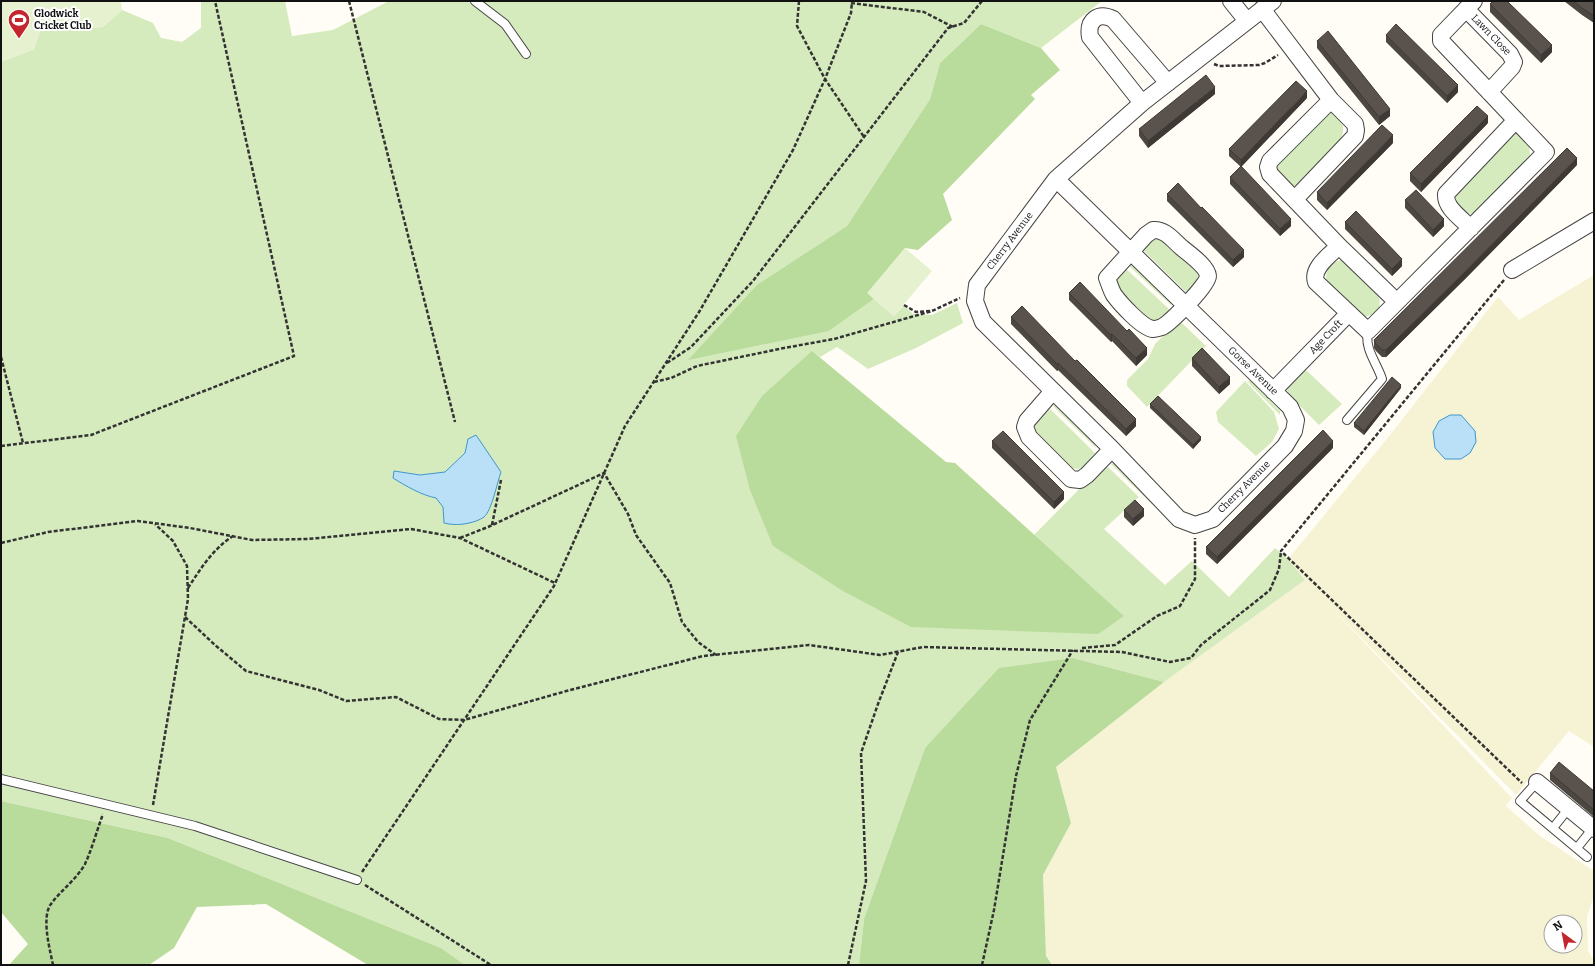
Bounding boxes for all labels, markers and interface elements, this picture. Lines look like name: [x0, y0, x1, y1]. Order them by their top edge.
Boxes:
sports icon: Glodwick Cricket Club: [6, 7, 32, 40]
place label: Glodwick Cricket Club: [34, 8, 91, 32]
street label: Lawn Close: [1469, 12, 1513, 58]
street label: Cherry Avenue: [984, 210, 1036, 272]
street label: Age Croft: [1307, 317, 1346, 357]
street label: Gorse Avenue: [1226, 344, 1280, 398]
street label: Cherry Avenue: [1215, 458, 1273, 516]
north arrow: [1543, 914, 1583, 954]
text: N: [1551, 918, 1565, 934]

